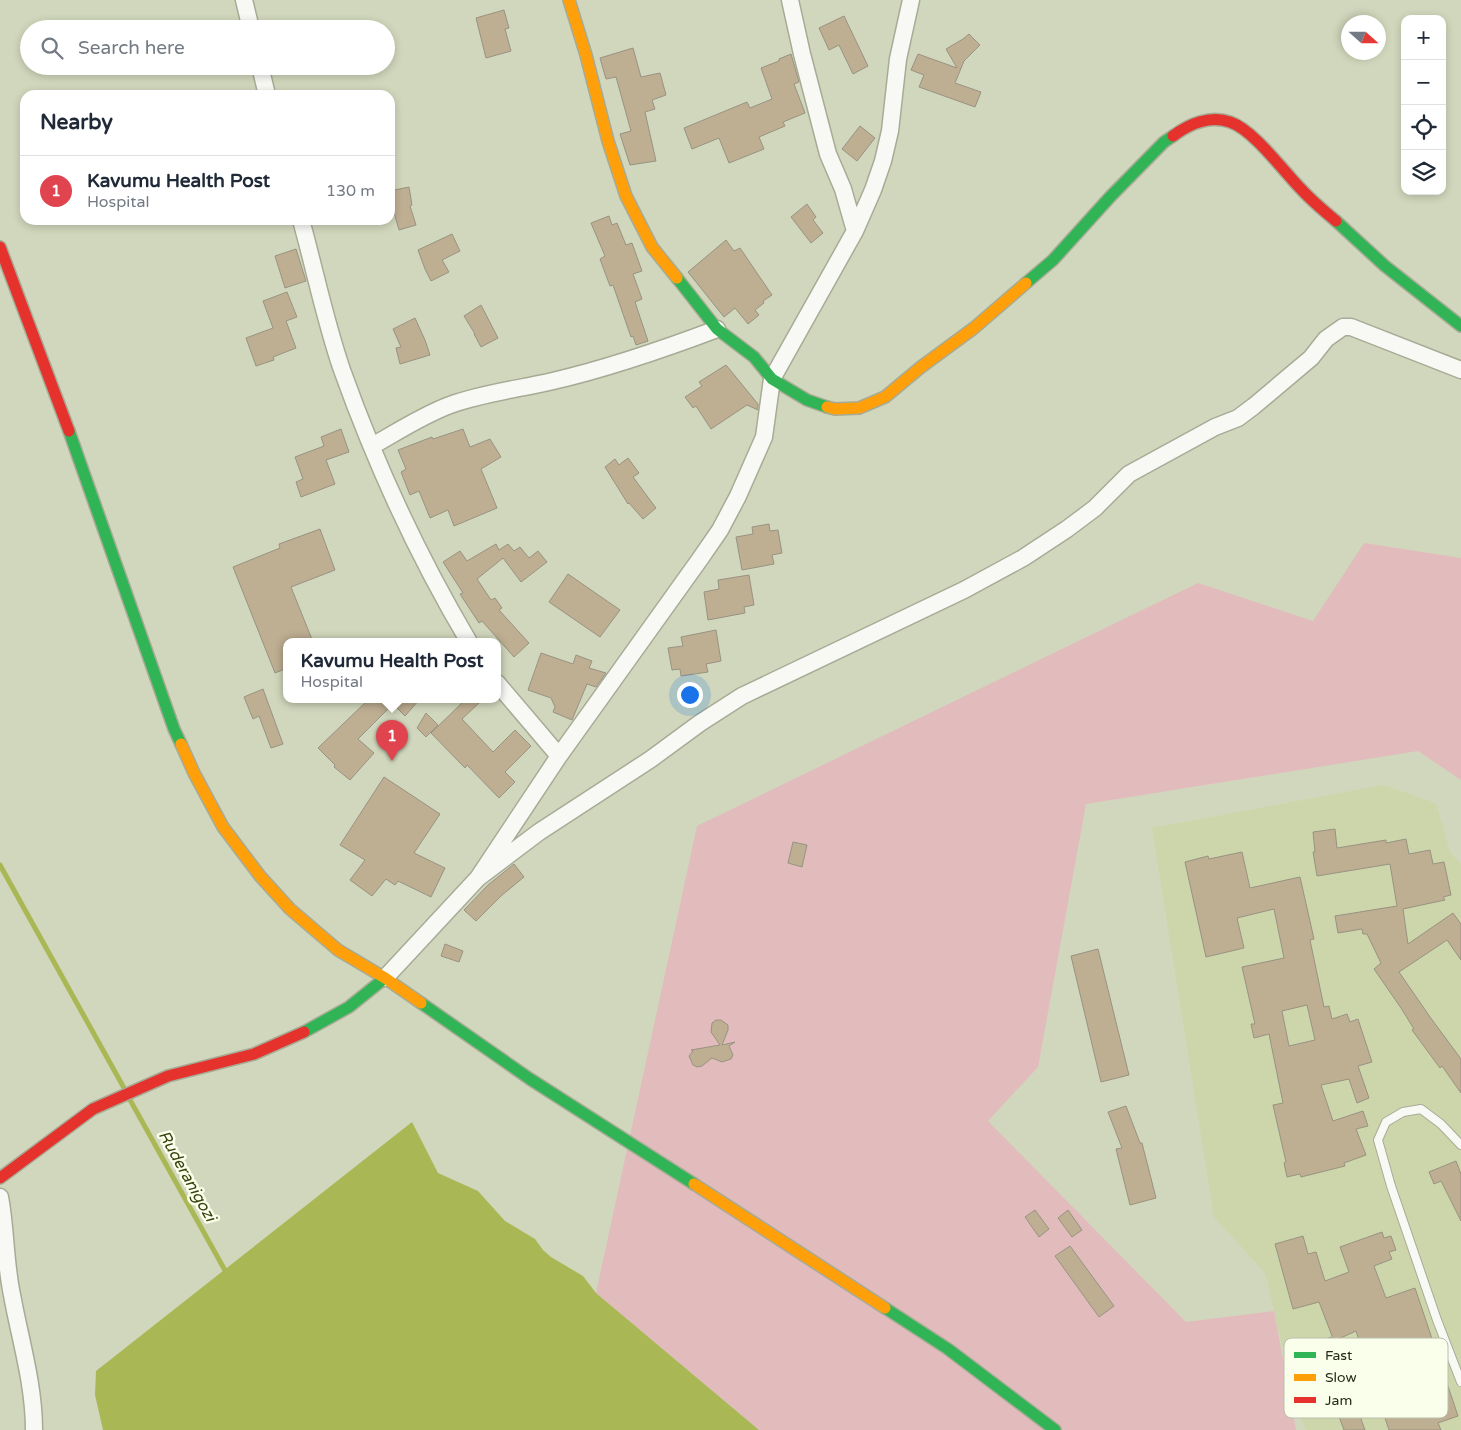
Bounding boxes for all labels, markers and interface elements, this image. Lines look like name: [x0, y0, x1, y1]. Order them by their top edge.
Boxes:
north arrow: [1341, 15, 1386, 60]
map controls: [1401, 15, 1446, 195]
button: +: [1401, 15, 1446, 60]
search box: [20, 20, 395, 75]
icon: search: [38, 34, 66, 62]
text: Search here: [78, 37, 185, 59]
button: −: [1401, 60, 1446, 105]
button: locate: [1401, 105, 1446, 150]
text: Nearby: [40, 110, 113, 135]
button: layers: [1401, 150, 1446, 195]
text: Kavumu Health Post: [87, 170, 270, 192]
text: 1: [51, 181, 61, 201]
text: 130 m: [326, 181, 375, 201]
text: Hospital: [87, 192, 149, 212]
popup: [283, 638, 501, 703]
text: Kavumu Health Post: [300, 650, 484, 672]
text: Hospital: [300, 672, 363, 692]
your location: [677, 682, 703, 708]
pin: 1: [376, 720, 408, 761]
water label: Ruderanigozi: [154, 1127, 221, 1227]
legend: [1284, 1338, 1448, 1418]
text: Fast: [1325, 1347, 1353, 1364]
text: Slow: [1325, 1369, 1357, 1386]
text: Jam: [1325, 1392, 1352, 1409]

